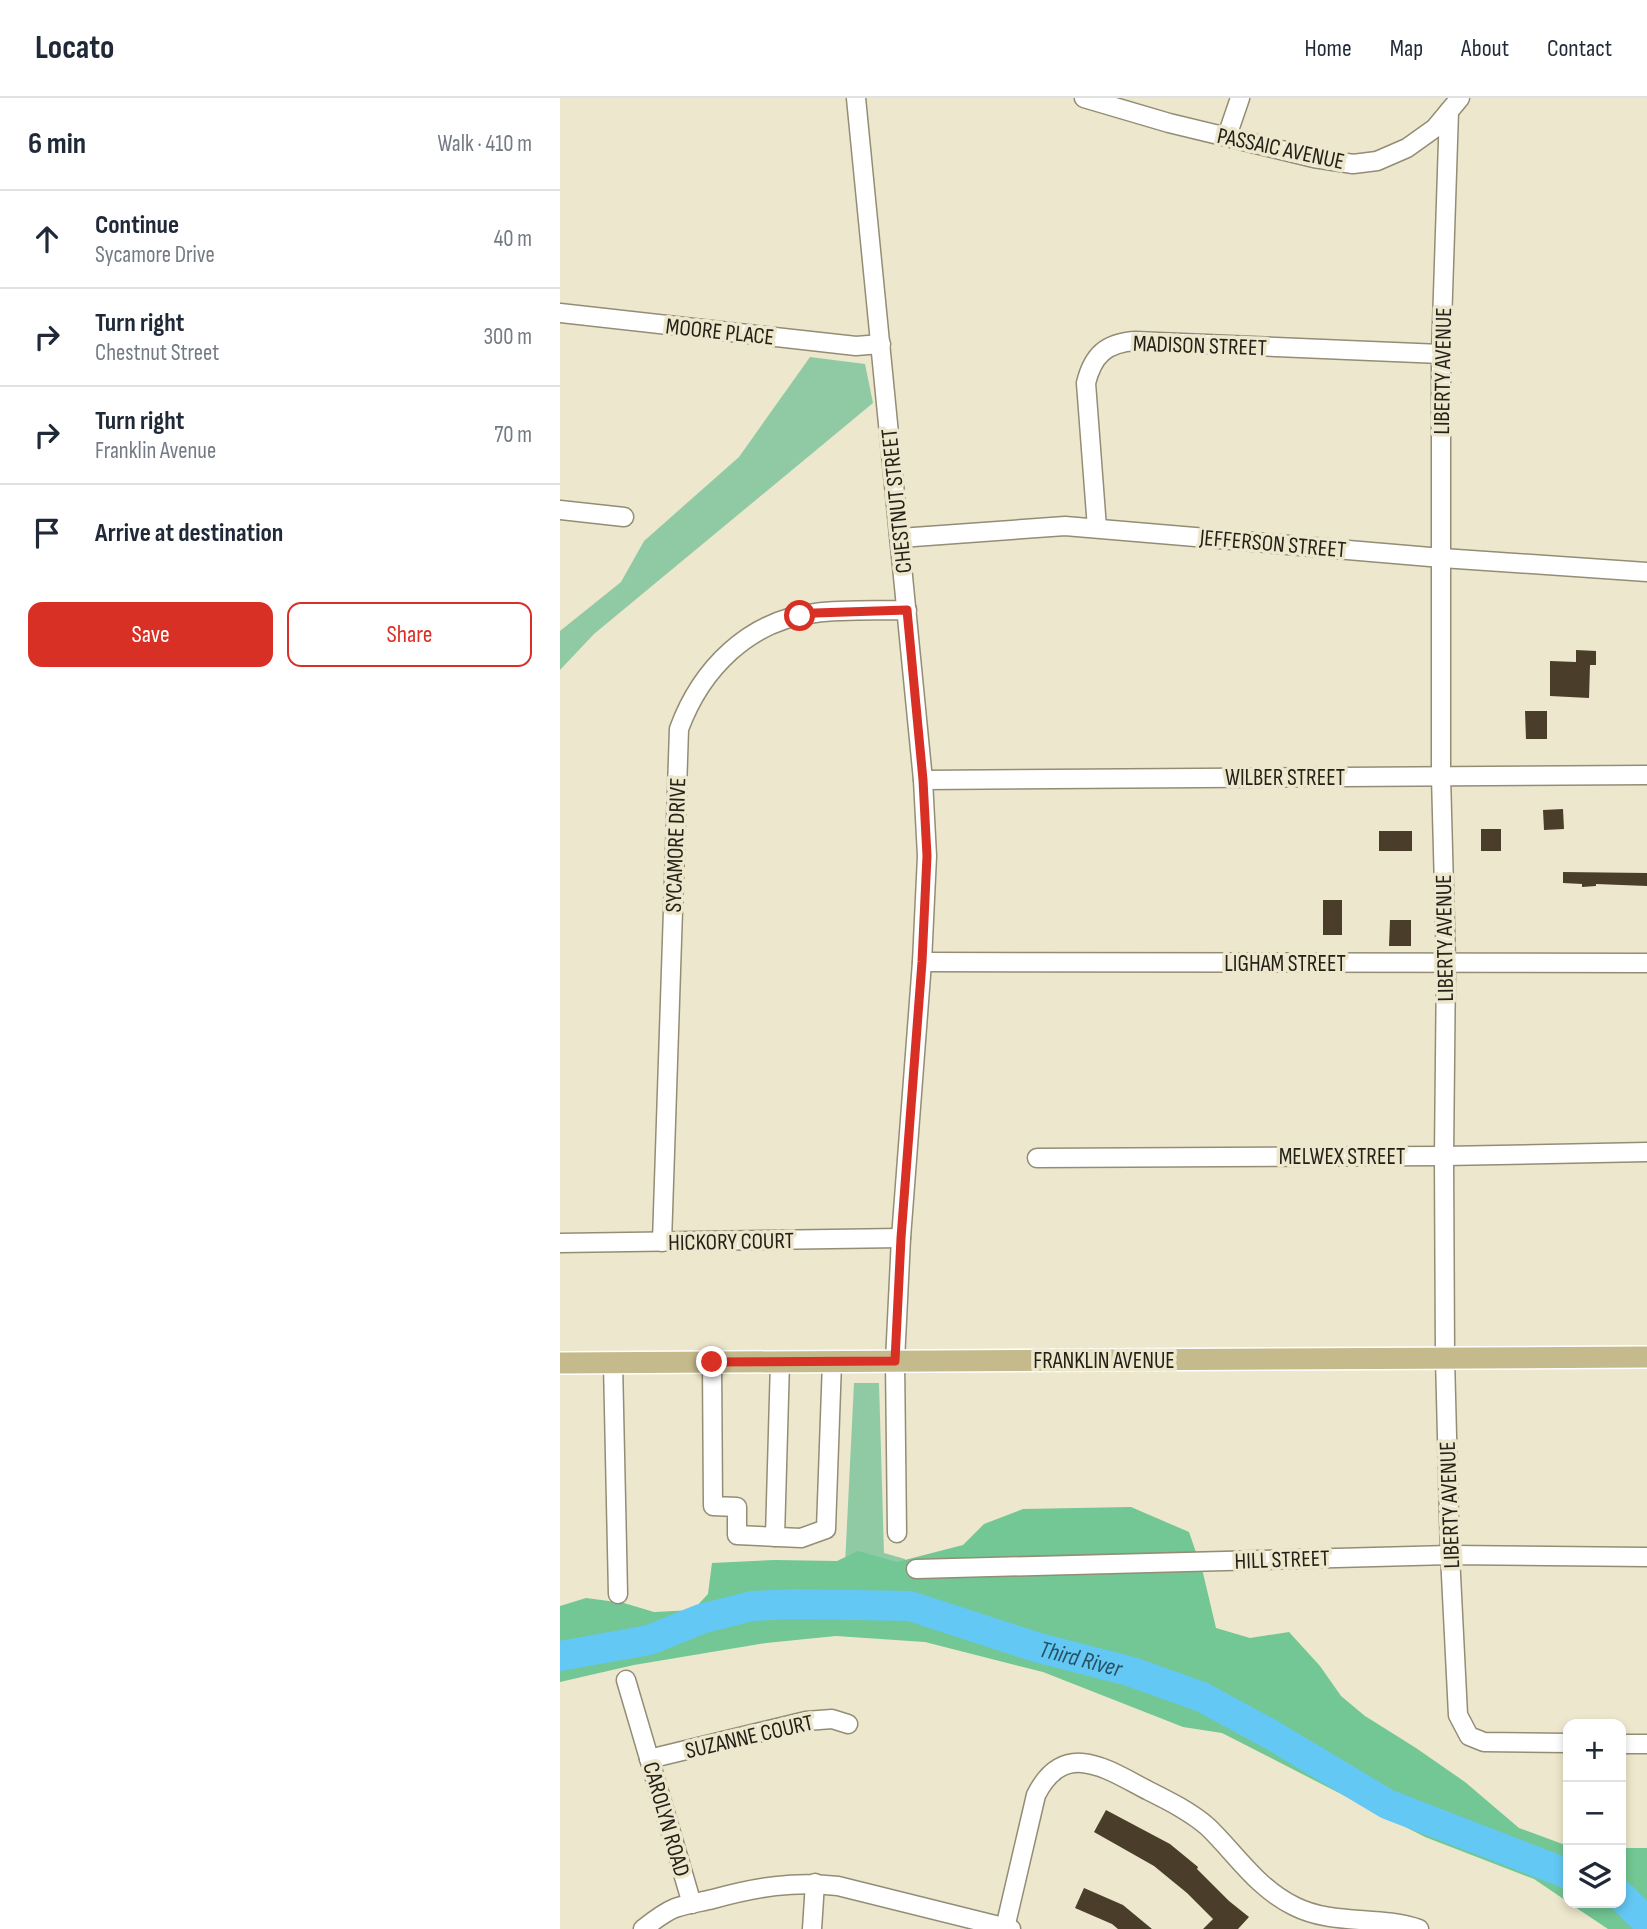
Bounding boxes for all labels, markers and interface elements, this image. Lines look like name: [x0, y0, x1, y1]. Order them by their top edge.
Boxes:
text: Locato: [35, 28, 114, 68]
text: Home: [1304, 34, 1352, 63]
text: Map: [1390, 34, 1423, 63]
text: About: [1461, 34, 1509, 63]
text: Contact: [1547, 34, 1612, 63]
street label: PASSAIC AVENUE: [1215, 122, 1347, 176]
text: 6 min: [28, 126, 86, 162]
text: Walk · 410 m: [437, 130, 532, 158]
text: Continue: [95, 210, 179, 241]
icon: ahead: [28, 220, 66, 258]
text: 40 m: [494, 225, 532, 253]
text: Sycamore Drive: [95, 241, 215, 269]
street label: LIBERTY AVENUE: [1428, 307, 1458, 435]
text: Turn right: [95, 308, 184, 339]
street label: MOORE PLACE: [664, 312, 775, 352]
icon: right: [28, 318, 66, 356]
text: 300 m: [483, 323, 532, 351]
street label: MADISON STREET: [1133, 330, 1267, 362]
text: Chestnut Street: [95, 339, 219, 367]
text: Turn right: [95, 406, 184, 437]
icon: right: [28, 416, 66, 454]
text: 70 m: [494, 421, 532, 449]
street label: CHESTNUT STREET: [875, 427, 919, 575]
text: Franklin Avenue: [95, 437, 216, 465]
icon: arrive: [28, 514, 66, 552]
text: Arrive at destination: [95, 518, 283, 549]
street label: JEFFERSON STREET: [1198, 524, 1347, 564]
route start: [784, 600, 815, 631]
button: Save: [28, 602, 273, 667]
button: Share: [287, 602, 532, 667]
street label: WILBER STREET: [1225, 764, 1345, 792]
street label: SYCAMORE DRIVE: [660, 777, 692, 913]
street label: LIBERTY AVENUE: [1430, 874, 1460, 1002]
street label: LIGHAM STREET: [1224, 950, 1346, 978]
street label: MELWEX STREET: [1279, 1143, 1405, 1171]
street label: HICKORY COURT: [668, 1227, 794, 1257]
route end: [696, 1346, 727, 1377]
street label: FRANKLIN AVENUE: [1033, 1347, 1175, 1375]
street label: LIBERTY AVENUE: [1434, 1441, 1466, 1569]
street label: HILL STREET: [1234, 1544, 1330, 1576]
water label: Third River: [1036, 1635, 1126, 1684]
street label: SUZANNE COURT: [682, 1709, 816, 1765]
map controls: [1563, 1719, 1626, 1908]
button: +: [1563, 1719, 1626, 1782]
street label: CAROLYN ROAD: [636, 1759, 696, 1880]
button: −: [1563, 1782, 1626, 1845]
button: layers: [1563, 1845, 1626, 1908]

